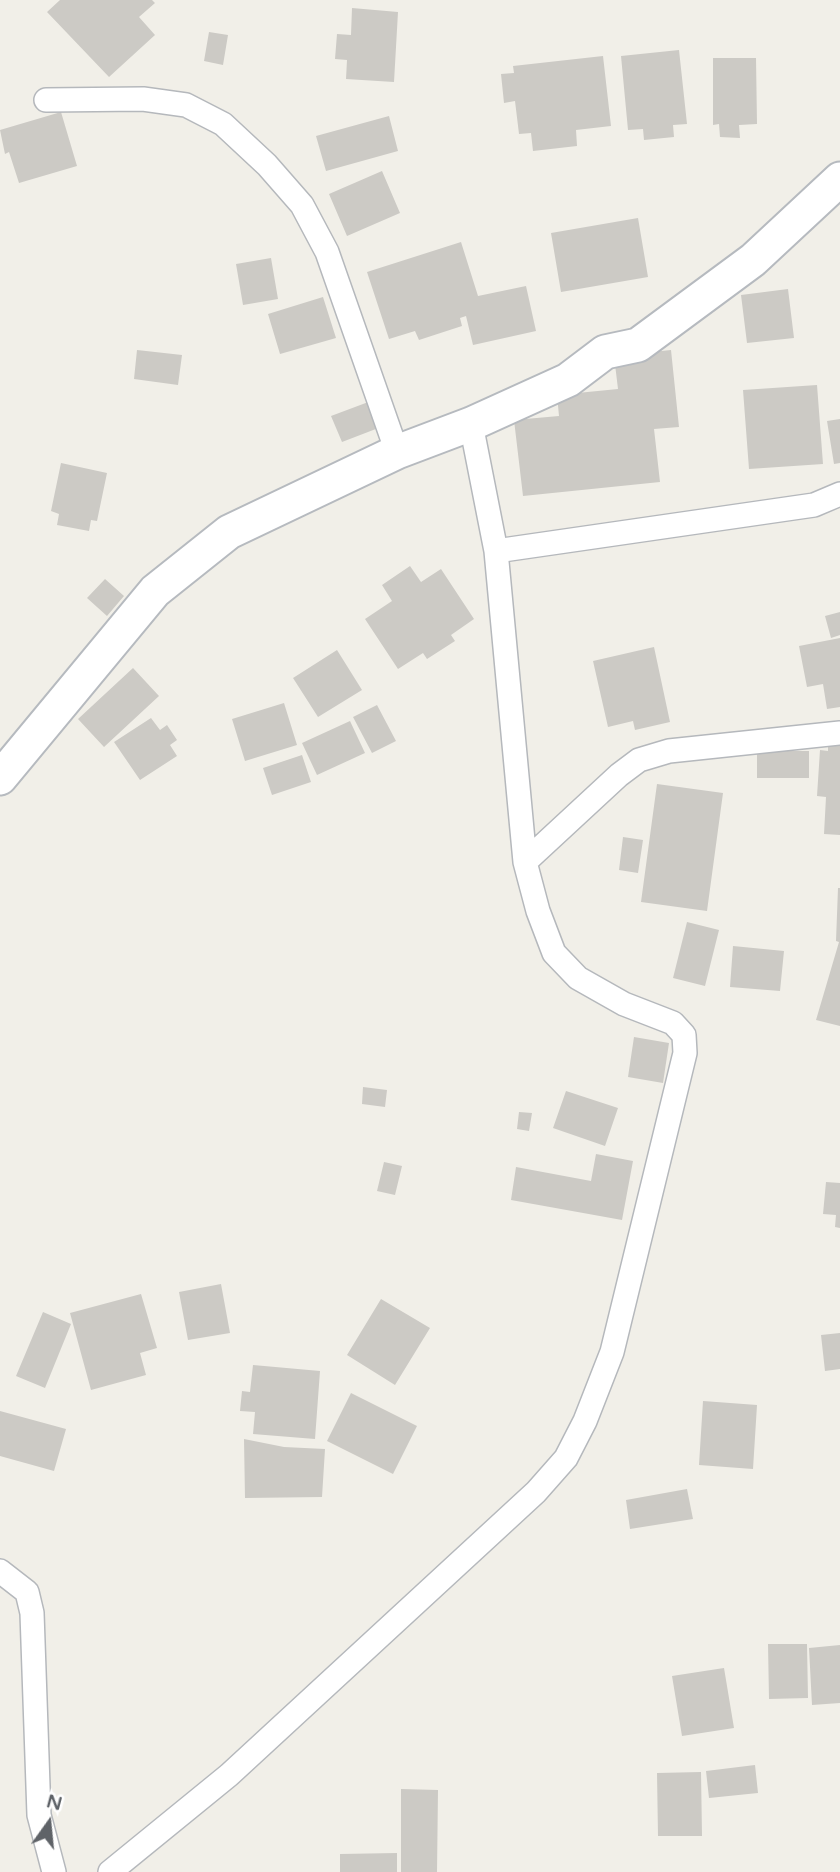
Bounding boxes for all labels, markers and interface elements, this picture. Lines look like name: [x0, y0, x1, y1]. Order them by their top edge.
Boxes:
north arrow: [14, 1788, 84, 1858]
text: N: [44, 1790, 65, 1815]

